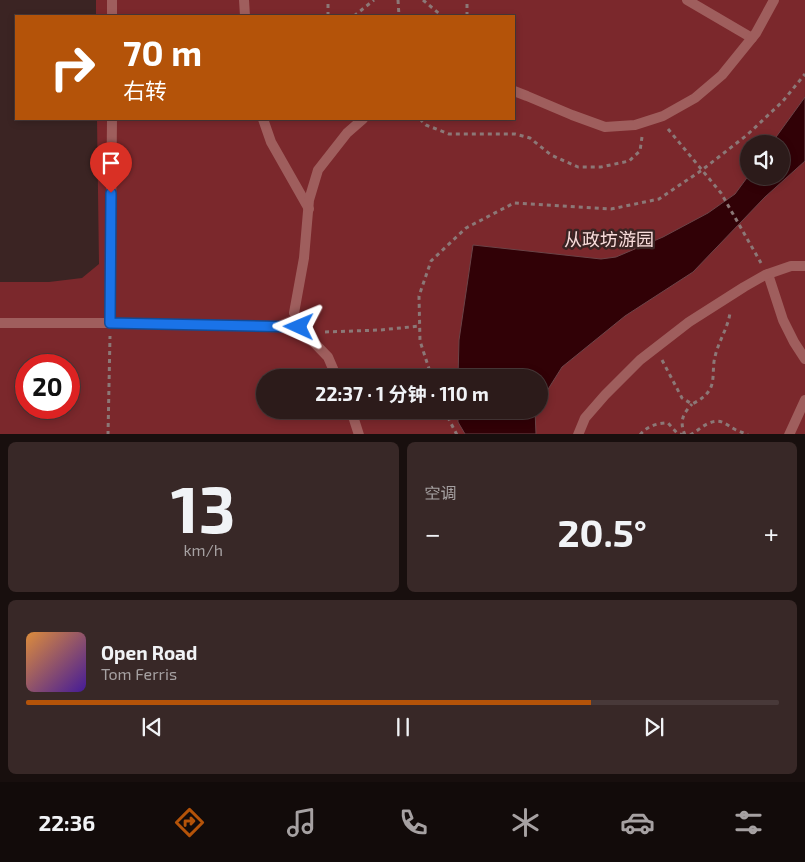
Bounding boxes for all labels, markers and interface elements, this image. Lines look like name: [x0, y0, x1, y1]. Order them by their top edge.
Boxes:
text: 70 m: [123, 31, 202, 73]
icon: right: [40, 35, 105, 100]
text: 右转: [123, 77, 167, 103]
map controls: [740, 135, 790, 185]
button: sound: [740, 135, 790, 185]
pin: [90, 142, 132, 193]
icon: arrive: [97, 149, 125, 177]
park label: 从政坊游园: [564, 228, 654, 250]
position arrow: [272, 300, 324, 352]
speed limit sign: 20: [15, 354, 80, 419]
text: 22:37 · 1 分钟 · 110 m: [315, 382, 489, 405]
text: 13: [171, 468, 236, 546]
text: 空调: [425, 483, 457, 502]
text: 20.5°: [558, 509, 647, 555]
text: −: [425, 516, 441, 550]
text: +: [764, 516, 779, 550]
text: km/h: [183, 540, 223, 559]
text: Open Road: [101, 641, 197, 664]
text: Tom Ferris: [101, 664, 177, 683]
icon: previous: [138, 713, 166, 741]
icon: pause: [389, 713, 417, 741]
icon: next: [640, 713, 668, 741]
icon: directions: [172, 805, 207, 840]
icon: music: [284, 805, 319, 840]
icon: phone: [396, 805, 431, 840]
icon: climate: [508, 805, 543, 840]
icon: car: [620, 805, 655, 840]
icon: filters: [731, 805, 766, 840]
text: 22:36: [38, 809, 95, 835]

